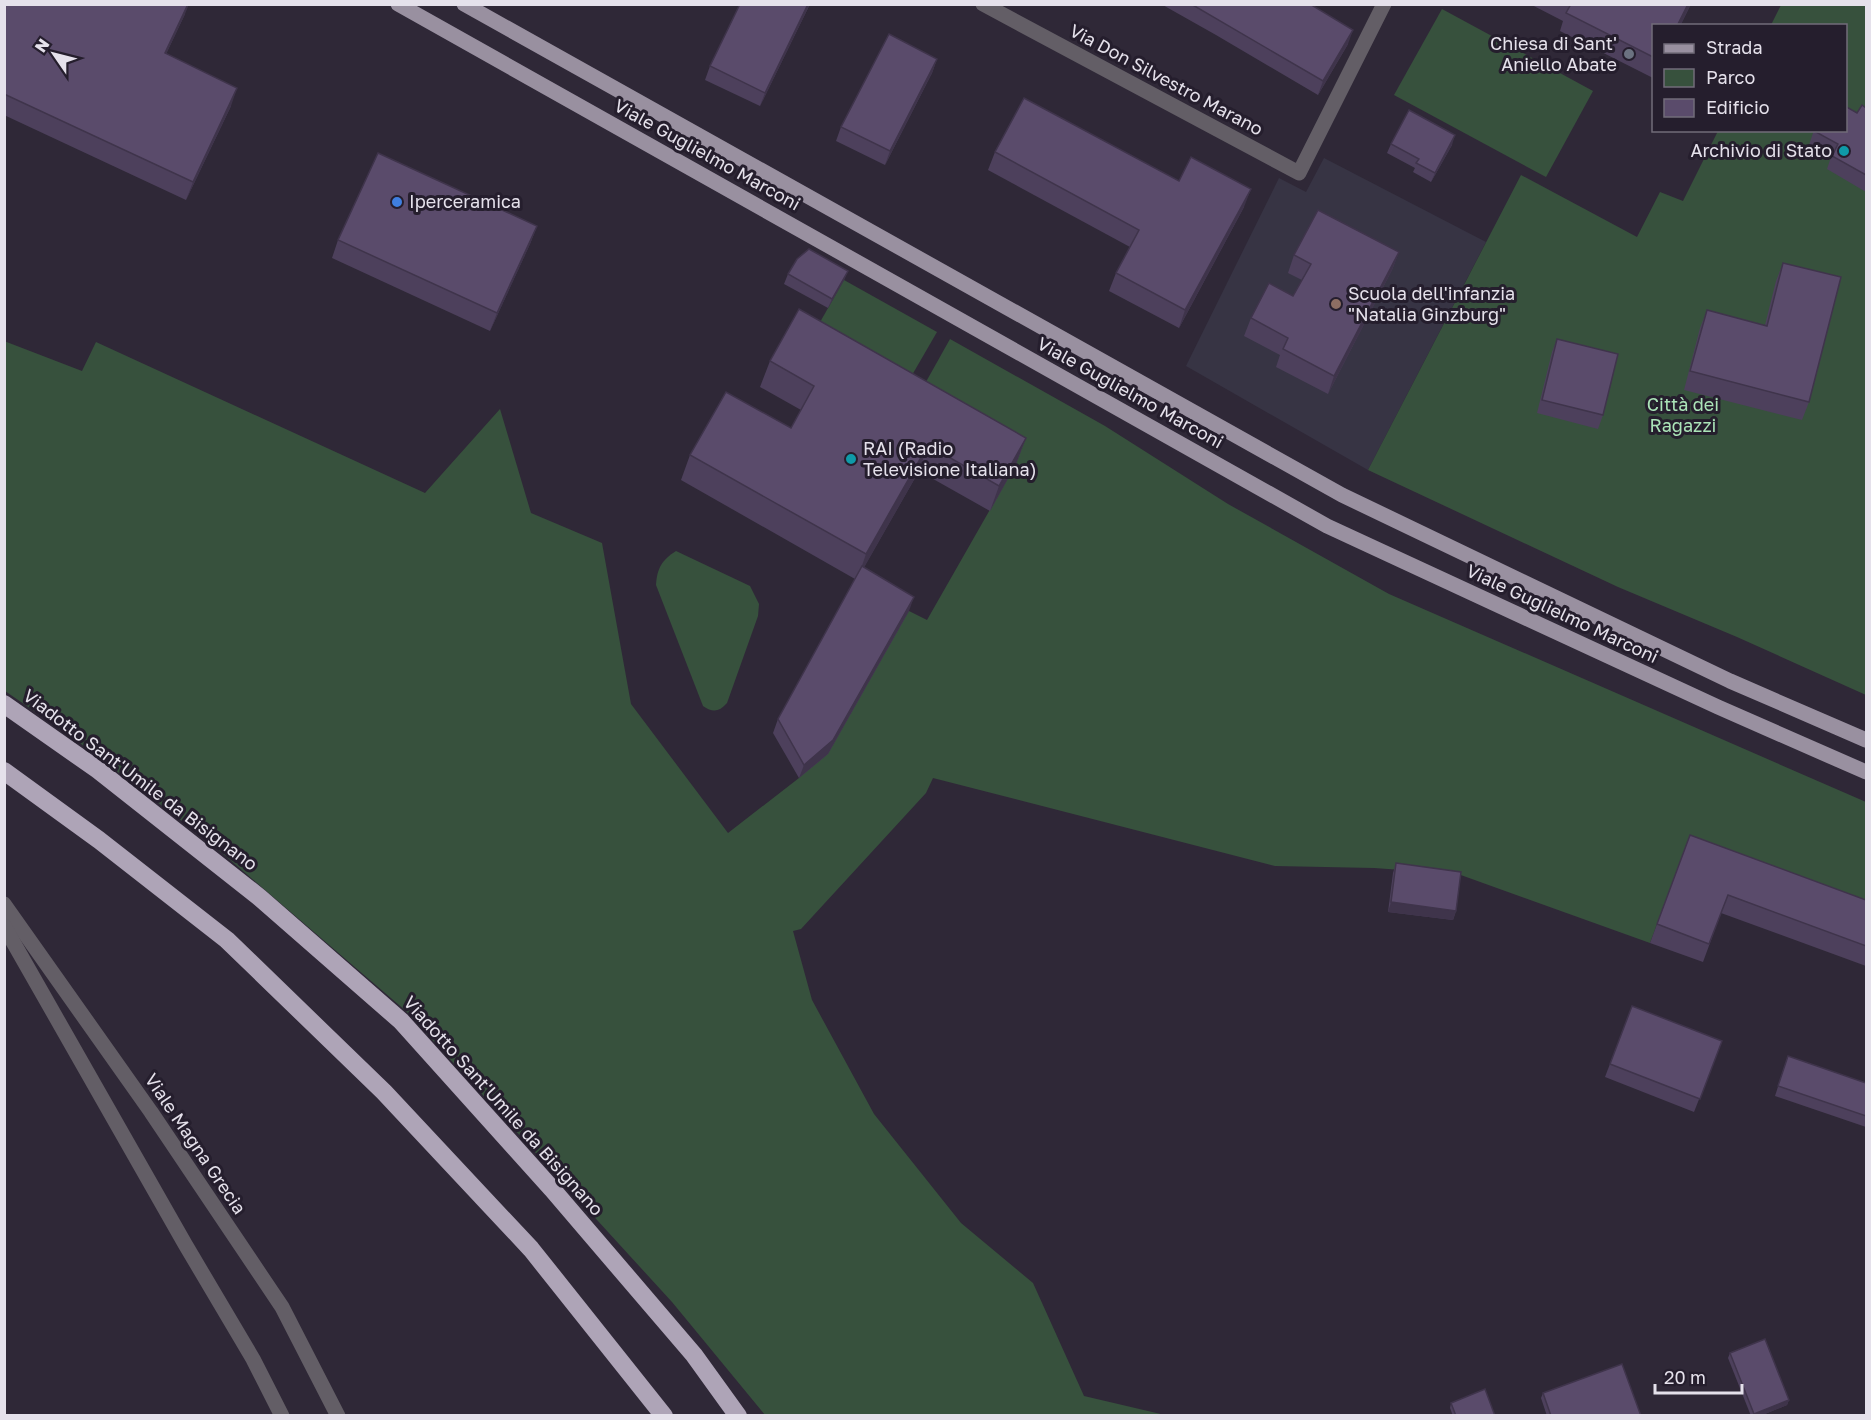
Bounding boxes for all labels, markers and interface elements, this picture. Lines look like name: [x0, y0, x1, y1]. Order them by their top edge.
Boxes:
street label: Via Don Silvestro Marano: [1066, 19, 1267, 139]
north arrow: [24, 24, 84, 84]
legend: [1652, 24, 1847, 132]
place label: Chiesa di Sant' Aniello Abate: [1490, 32, 1617, 75]
text: N: [30, 35, 53, 56]
text: Strada: [1706, 36, 1763, 58]
marker: Chiesa di Sant' Aniello Abate: [1622, 47, 1636, 61]
text: Parco: [1706, 66, 1755, 88]
street label: Viale Guglielmo Marconi: [611, 94, 804, 214]
text: Edificio: [1706, 96, 1770, 118]
place label: Archivio di Stato: [1690, 139, 1832, 161]
marker: Archivio di Stato: [1837, 144, 1851, 158]
place label: Iperceramica: [409, 190, 521, 212]
marker: Iperceramica: [390, 195, 404, 209]
place label: Scuola dell'infanzia "Natalia Ginzburg": [1348, 282, 1515, 325]
marker: Scuola dell'infanzia "Natalia Ginzburg": [1329, 297, 1343, 311]
street label: Viale Guglielmo Marconi: [1034, 332, 1227, 452]
park label: Città dei Ragazzi: [1647, 393, 1719, 436]
place label: RAI (Radio Televisione Italiana): [863, 437, 1037, 480]
marker: RAI (Radio Televisione Italiana): [844, 452, 858, 466]
street label: Viale Guglielmo Marconi: [1463, 559, 1662, 667]
street label: Viadotto Sant'Umile da Bisignano: [19, 684, 262, 875]
street label: Viadotto Sant'Umile da Bisignano: [399, 991, 608, 1220]
street label: Viale Magna Grecia: [141, 1069, 251, 1218]
scale bar: [1655, 1357, 1742, 1395]
text: 20 m: [1664, 1366, 1706, 1388]

